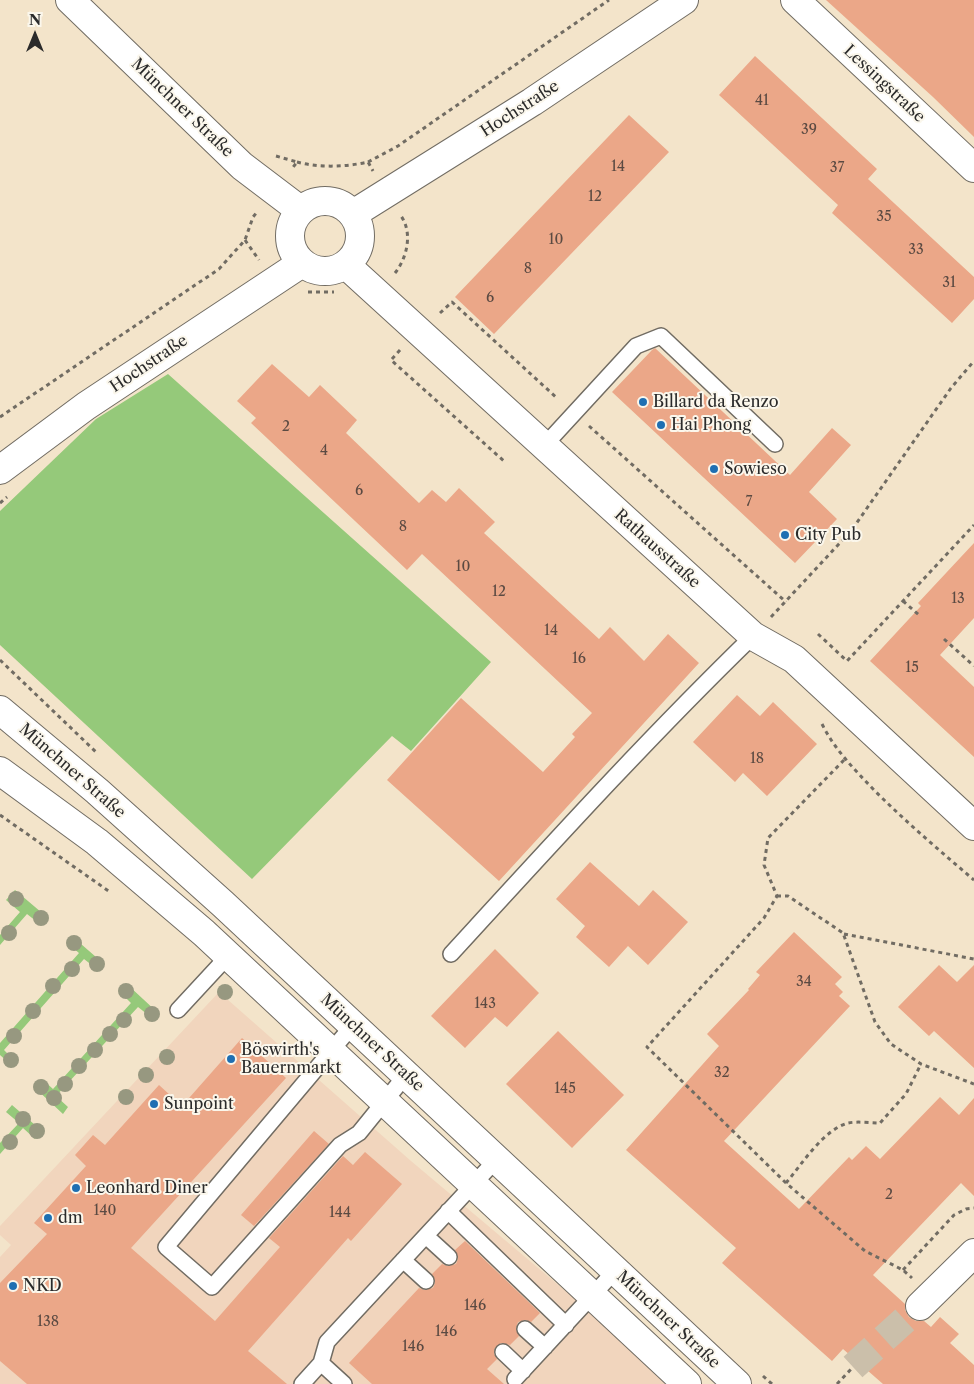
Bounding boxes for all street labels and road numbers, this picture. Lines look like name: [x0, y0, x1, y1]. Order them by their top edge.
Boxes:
street label: Lessingstraße: [839, 41, 929, 127]
street label: Münchner Straße: [127, 54, 237, 162]
street label: Hochstraße: [477, 77, 563, 141]
street label: Hochstraße: [107, 331, 191, 397]
street label: Rathausstraße: [610, 505, 704, 593]
street label: Münchner Straße: [15, 720, 129, 822]
street label: Münchner Straße: [316, 990, 428, 1096]
street label: Münchner Straße: [612, 1267, 724, 1373]

